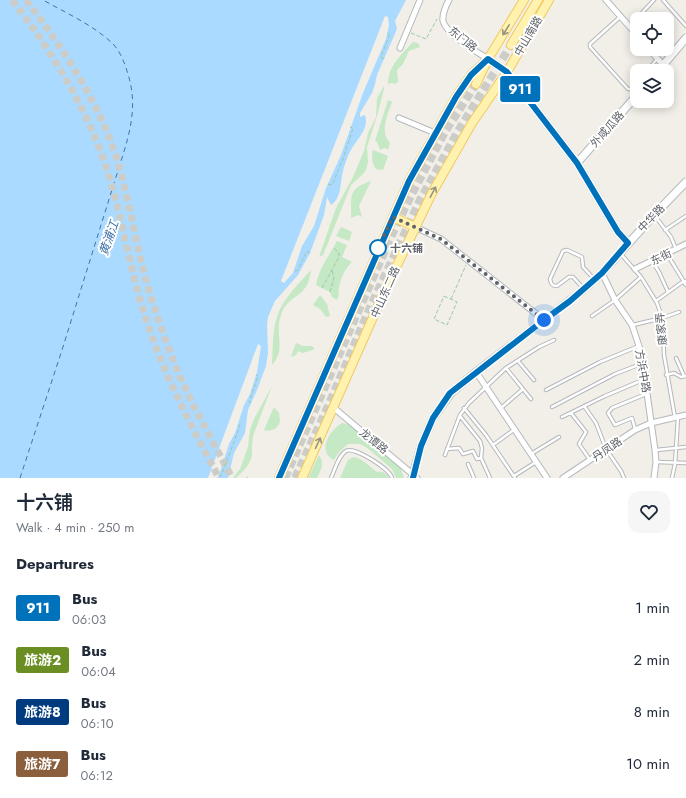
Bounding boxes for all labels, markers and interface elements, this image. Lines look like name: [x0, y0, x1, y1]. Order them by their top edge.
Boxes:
map controls: [630, 12, 674, 108]
button: locate: [630, 12, 674, 56]
street label: 中山南路: [510, 13, 546, 59]
street label: 东门路: [445, 22, 481, 56]
one-way arrow: [502, 24, 510, 35]
button: layers: [630, 64, 674, 108]
line badge: 911: [497, 76, 543, 102]
text: 911: [508, 79, 532, 99]
street label: 外咸瓜路: [586, 107, 628, 151]
one-way arrow: [429, 186, 437, 198]
street label: 中华路: [634, 201, 668, 235]
water label: 黄浦江: [95, 216, 124, 258]
marker: 十六铺: [369, 239, 387, 257]
place label: 十六铺: [390, 240, 423, 256]
street label: 东街: [648, 245, 674, 269]
street label: 中山东二路: [367, 264, 403, 320]
your location: [534, 310, 554, 330]
street label: 康家弄: [651, 312, 671, 346]
street label: 方浜中路: [631, 348, 655, 394]
street label: 龙谭路: [356, 424, 392, 458]
street label: 丹凤路: [589, 433, 625, 465]
one-way arrow: [315, 437, 322, 449]
text: 十六铺: [16, 489, 73, 516]
button: heart: [628, 491, 670, 533]
text: Walk · 4 min · 250 m: [16, 518, 134, 537]
text: Departures: [16, 553, 94, 575]
text: Bus: [72, 588, 97, 610]
text: 1 min: [635, 597, 670, 619]
text: 911: [26, 598, 50, 618]
text: 06:03: [72, 610, 106, 629]
text: Bus: [81, 640, 107, 662]
text: 2 min: [633, 649, 670, 671]
text: 旅游2: [24, 650, 61, 670]
text: 06:04: [81, 662, 116, 681]
text: Bus: [81, 692, 106, 714]
text: 8 min: [634, 701, 670, 723]
text: 旅游8: [24, 702, 61, 722]
text: 06:10: [81, 714, 114, 733]
text: Bus: [80, 744, 106, 766]
text: 10 min: [626, 753, 670, 775]
text: 旅游7: [24, 754, 60, 774]
text: 06:12: [80, 766, 113, 785]

